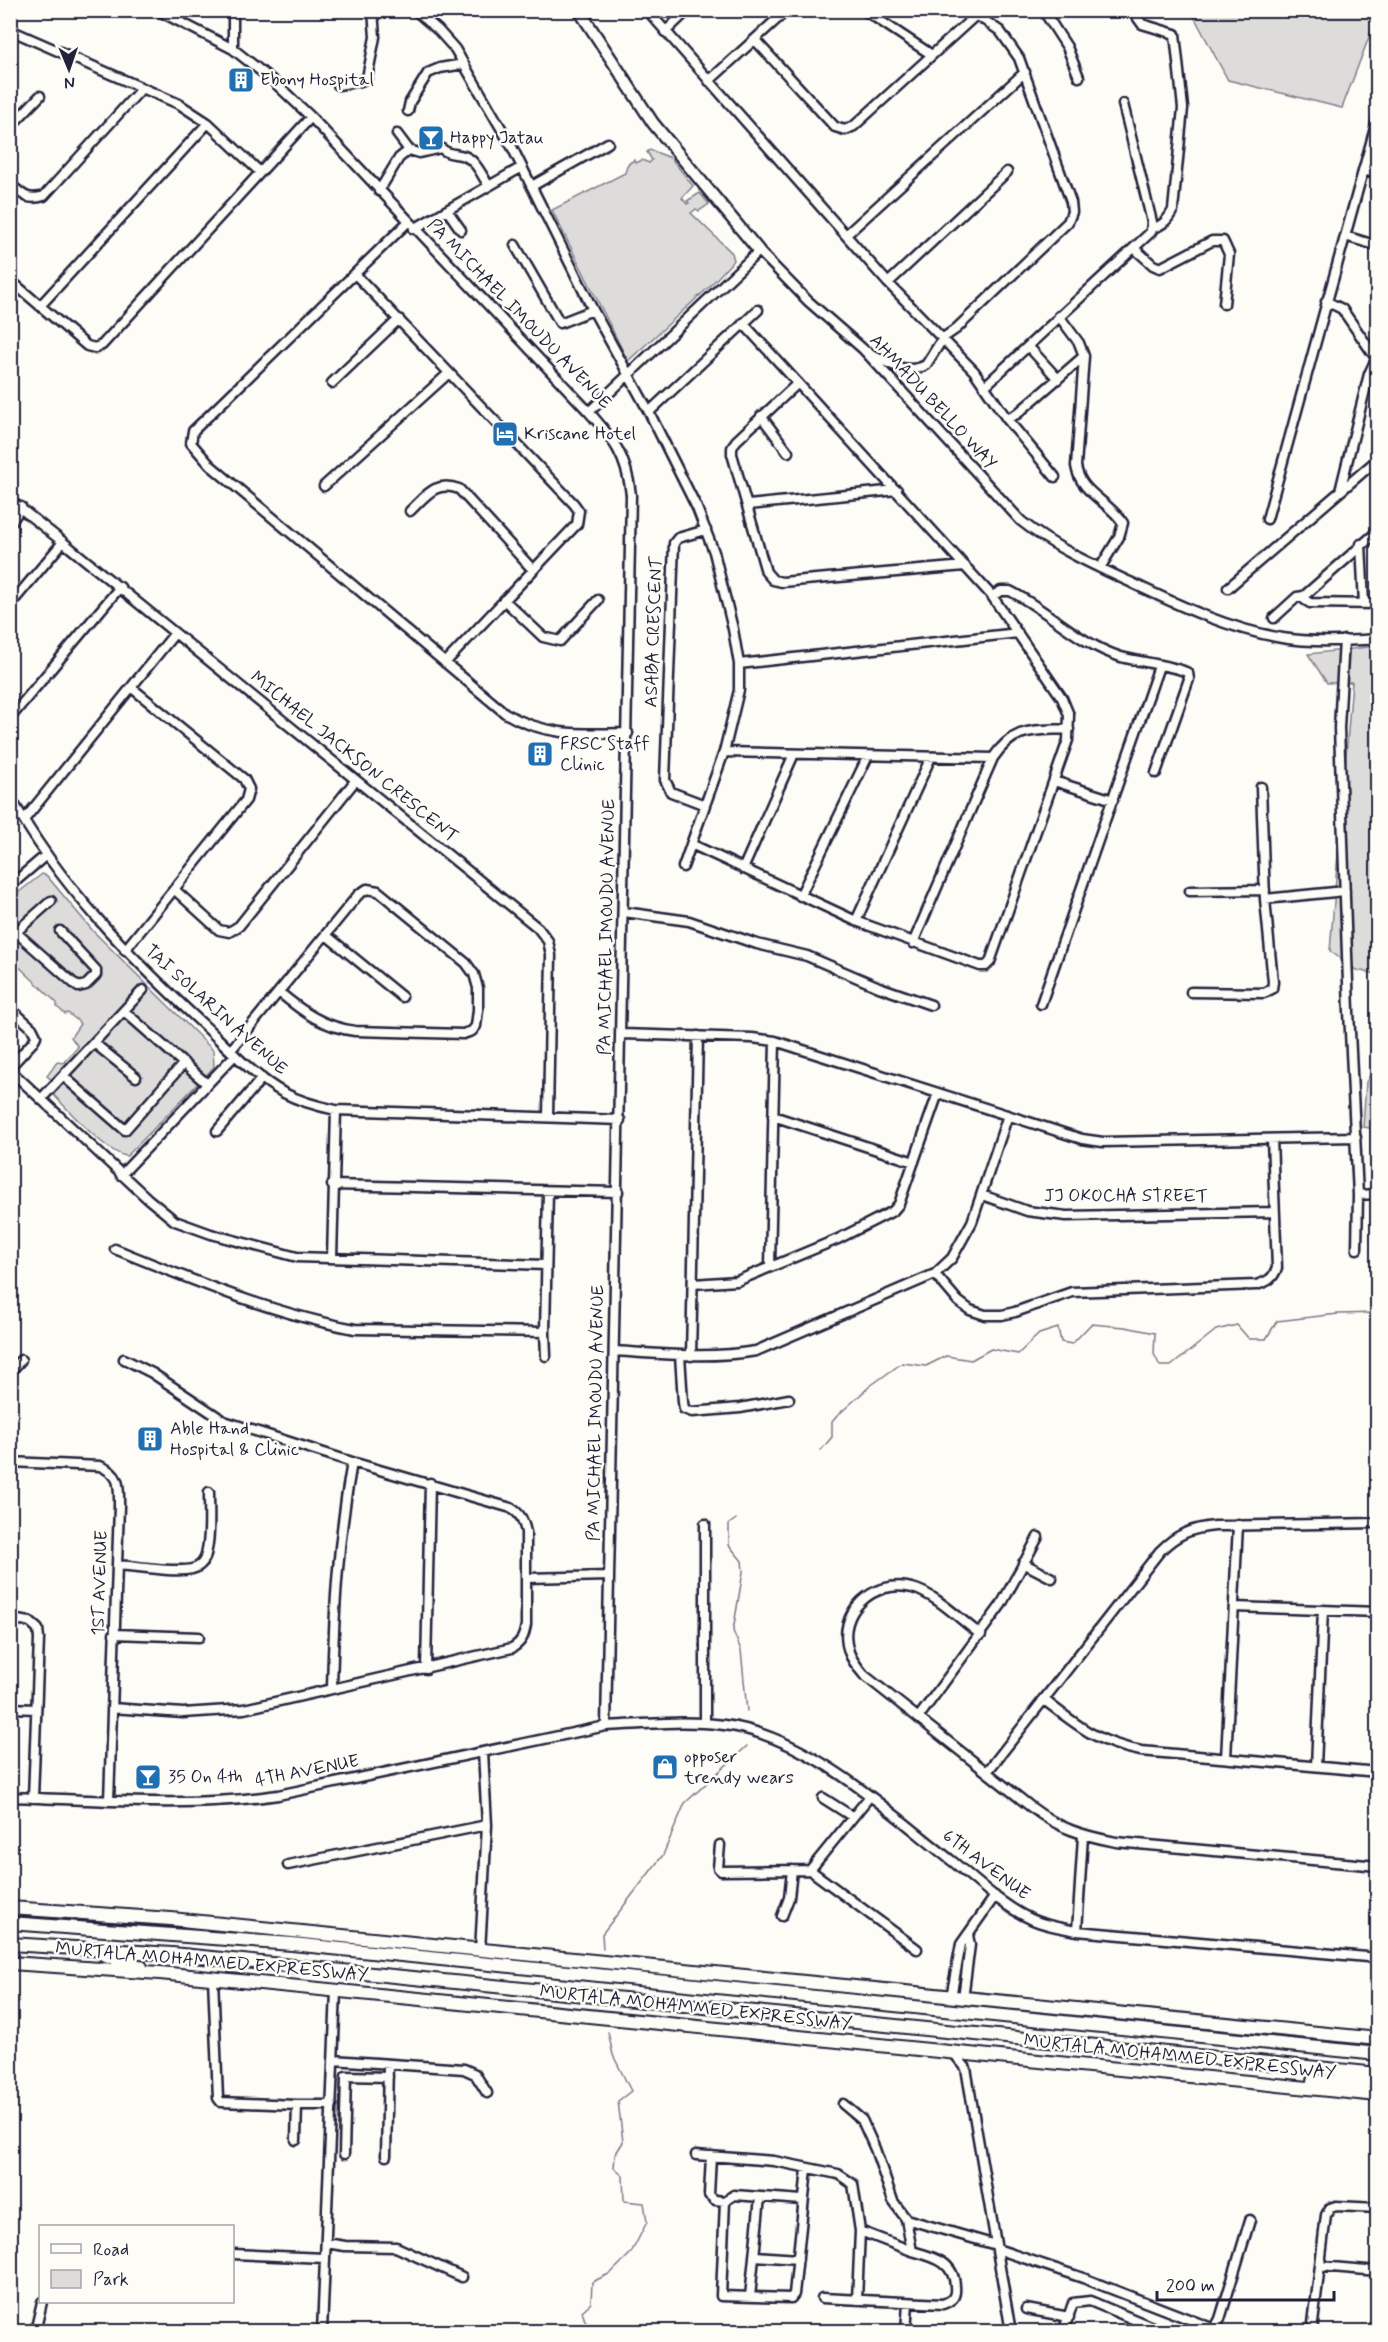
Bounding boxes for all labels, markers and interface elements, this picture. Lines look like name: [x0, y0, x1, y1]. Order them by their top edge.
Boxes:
north arrow: [39, 39, 99, 99]
building icon: Ebony Hospital: [226, 65, 256, 95]
place label: Ebony Hospital: [260, 68, 374, 92]
text: N: [64, 72, 75, 93]
bar icon: Happy Jatau: [416, 123, 446, 153]
place label: Happy Jatau: [450, 126, 544, 150]
street label: PA MICHAEL IMOUDU AVENUE: [421, 213, 617, 415]
street label: AHMADU BELLO WAY: [864, 329, 1002, 475]
hotel icon: Kriscane Hotel: [490, 419, 520, 449]
place label: Kriscane Hotel: [524, 422, 636, 446]
street label: ASABA CRESCENT: [639, 555, 669, 708]
street label: MICHAEL JACKSON CRESCENT: [245, 666, 463, 849]
place label: FRSC Staff Clinic: [560, 732, 649, 777]
building icon: FRSC Staff Clinic: [525, 739, 555, 769]
street label: PA MICHAEL IMOUDU AVENUE: [593, 799, 621, 1055]
street label: TAI SOLARIN AVENUE: [139, 939, 293, 1081]
street label: JJ OKOCHA STREET: [1044, 1184, 1208, 1208]
street label: PA MICHAEL IMOUDU AVENUE: [582, 1285, 610, 1541]
place label: Able Hand Hospital & Clinic: [170, 1417, 299, 1462]
building icon: Able Hand Hospital & Clinic: [135, 1424, 165, 1454]
street label: 1ST AVENUE: [86, 1530, 114, 1636]
place label: opposer trendy wears: [683, 1745, 794, 1790]
street label: 4TH AVENUE: [253, 1749, 361, 1793]
shop icon: opposer trendy wears: [650, 1752, 680, 1782]
bar icon: 35 On 4th: [133, 1762, 163, 1792]
place label: 35 On 4th: [168, 1765, 243, 1789]
street label: 6TH AVENUE: [937, 1824, 1035, 1906]
street label: MURTALA MOHAMMED EXPRESSWAY: [54, 1936, 370, 1988]
street label: MURTALA MOHAMMED EXPRESSWAY: [539, 1980, 854, 2036]
street label: MURTALA MOHAMMED EXPRESSWAY: [1023, 2029, 1338, 2085]
legend: [39, 2225, 234, 2303]
text: Road: [93, 2238, 129, 2262]
scale bar: [1157, 2264, 1334, 2302]
text: Park: [93, 2268, 129, 2292]
text: 200 m: [1166, 2274, 1215, 2298]

